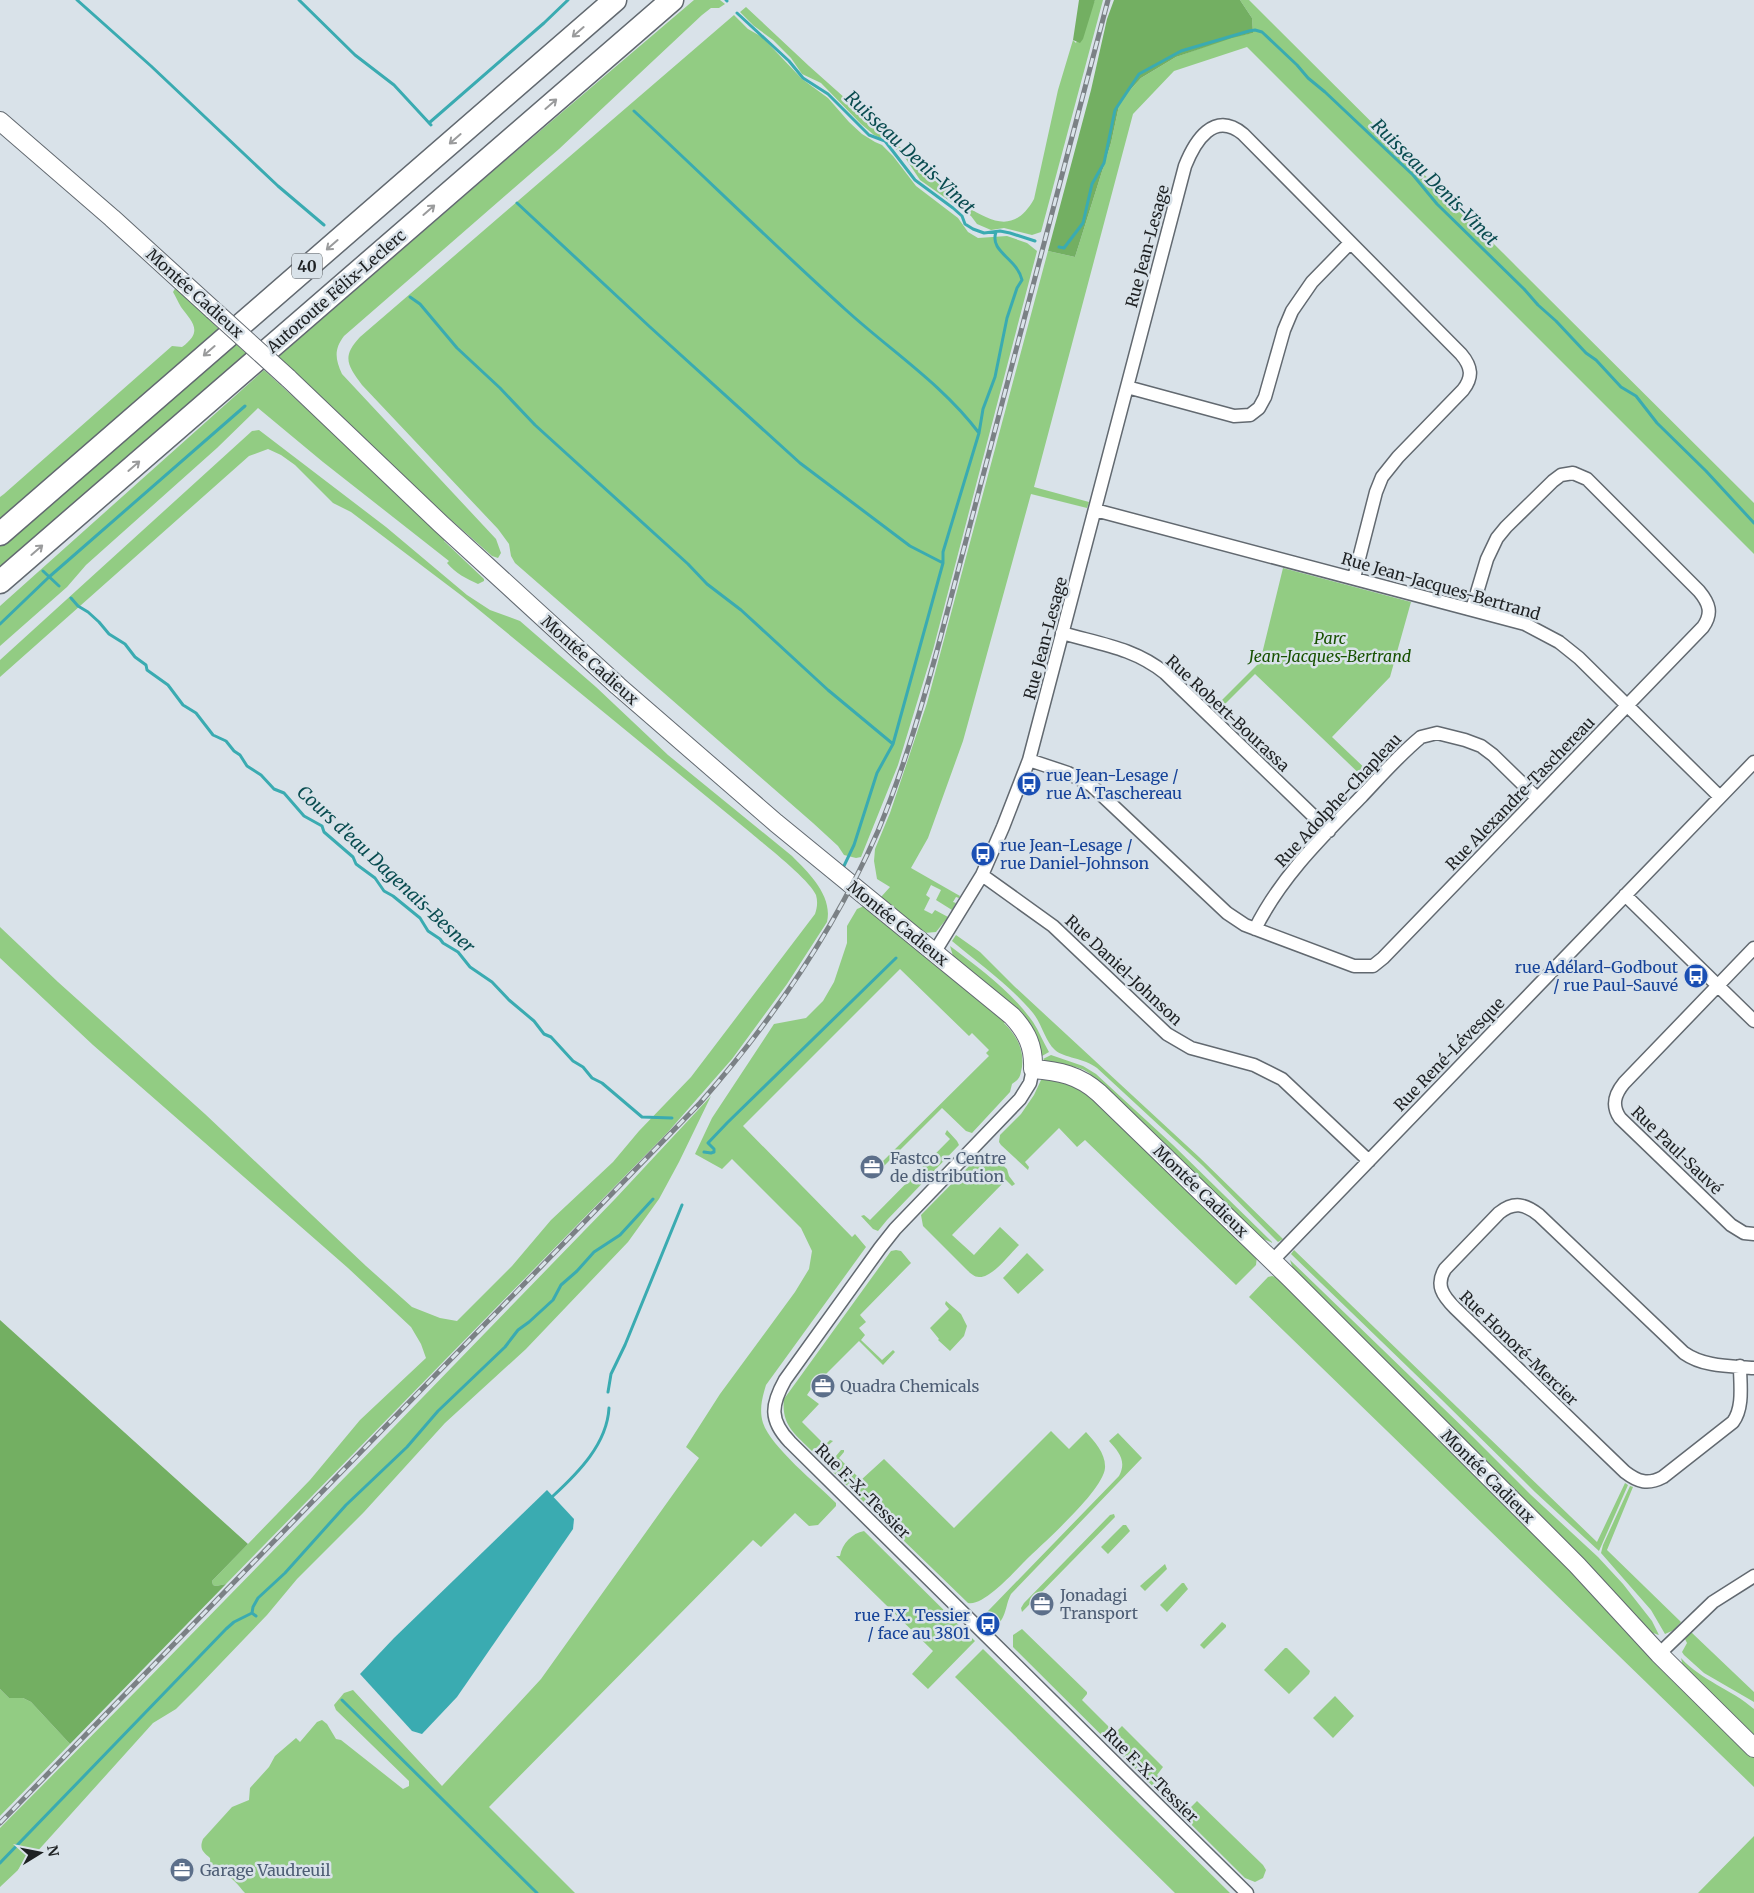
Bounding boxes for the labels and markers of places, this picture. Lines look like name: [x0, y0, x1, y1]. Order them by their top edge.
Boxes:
place label: rue Jean-Lesage / rue A. Taschereau: [1046, 765, 1182, 803]
bus stop icon: rue Jean-Lesage / rue A. Taschereau: [1016, 771, 1042, 797]
place label: rue Jean-Lesage / rue Daniel-Johnson: [1000, 835, 1150, 873]
bus stop icon: rue Jean-Lesage / rue Daniel-Johnson: [970, 841, 996, 867]
place label: rue Adélard-Godbout / rue Paul-Sauvé: [1515, 957, 1679, 995]
bus stop icon: rue Adélard-Godbout / rue Paul-Sauvé: [1683, 963, 1709, 989]
place label: Fastco - Centre de distribution: [890, 1148, 1006, 1186]
office icon: Fastco - Centre de distribution: [859, 1154, 885, 1180]
office icon: Quadra Chemicals: [810, 1373, 836, 1399]
place label: Quadra Chemicals: [840, 1376, 980, 1396]
place label: Jonadagi Transport: [1059, 1585, 1139, 1623]
office icon: Jonadagi Transport: [1029, 1591, 1055, 1617]
place label: rue F.X. Tessier / face au 3801: [854, 1605, 970, 1643]
bus stop icon: rue F.X. Tessier / face au 3801: [975, 1611, 1001, 1637]
office icon: Garage Vaudreuil: [169, 1857, 195, 1883]
place label: Garage Vaudreuil: [200, 1860, 331, 1880]

